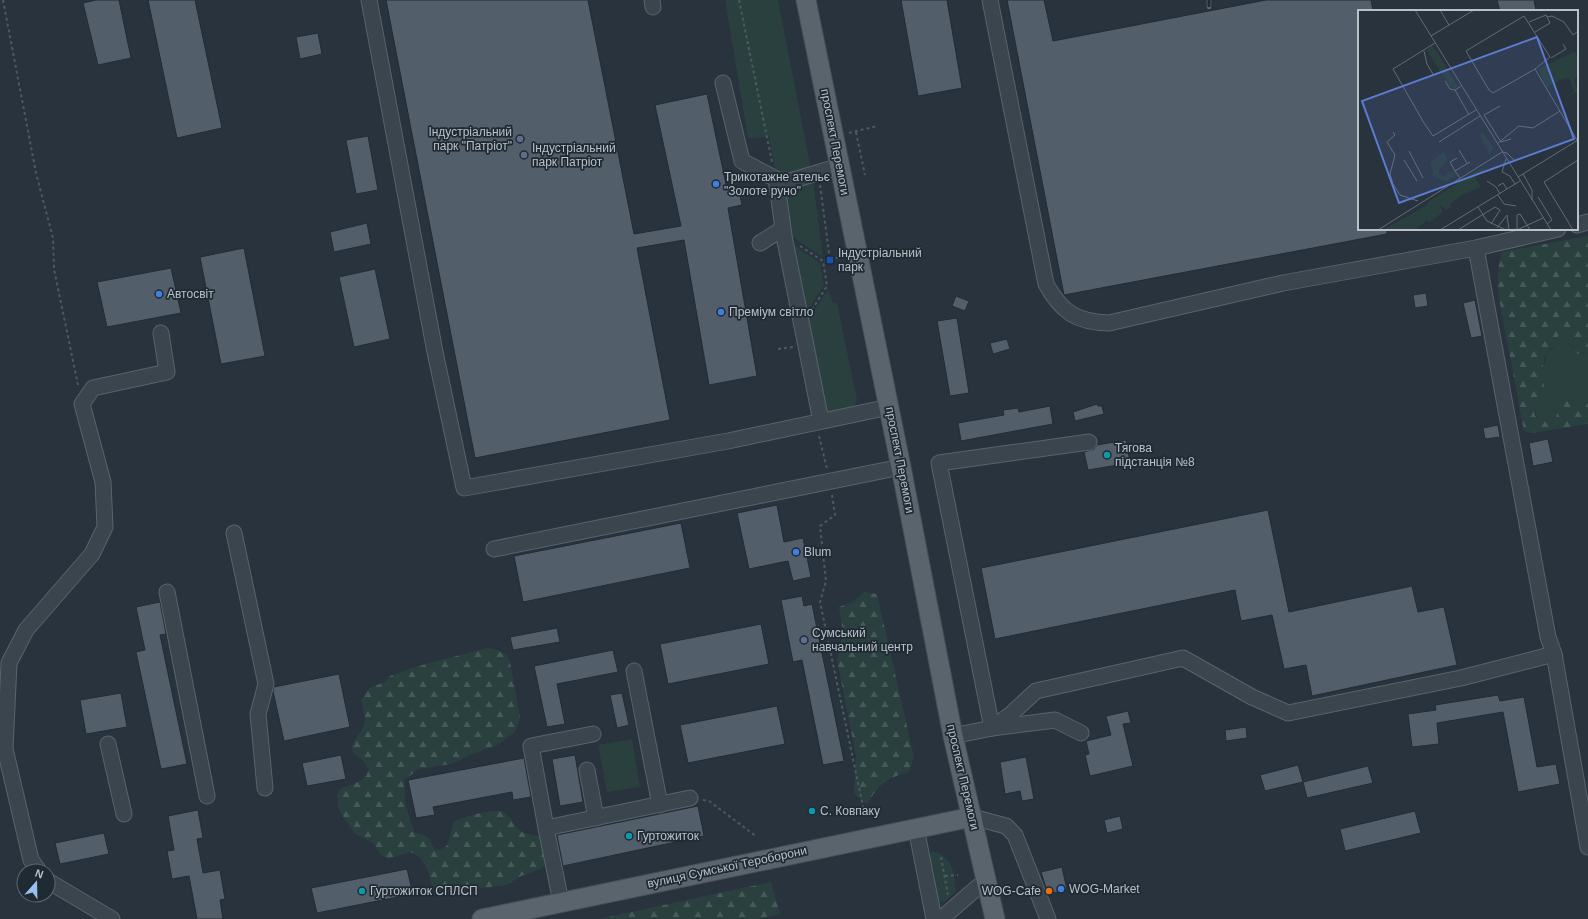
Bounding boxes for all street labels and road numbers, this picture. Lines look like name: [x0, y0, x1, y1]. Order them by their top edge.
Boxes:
street label: проспект Перемоги: [818, 88, 852, 196]
street label: проспект Перемоги: [883, 406, 917, 514]
street label: проспект Перемоги: [944, 723, 982, 831]
street label: вулиця Сумської Тероборони: [646, 843, 808, 891]

